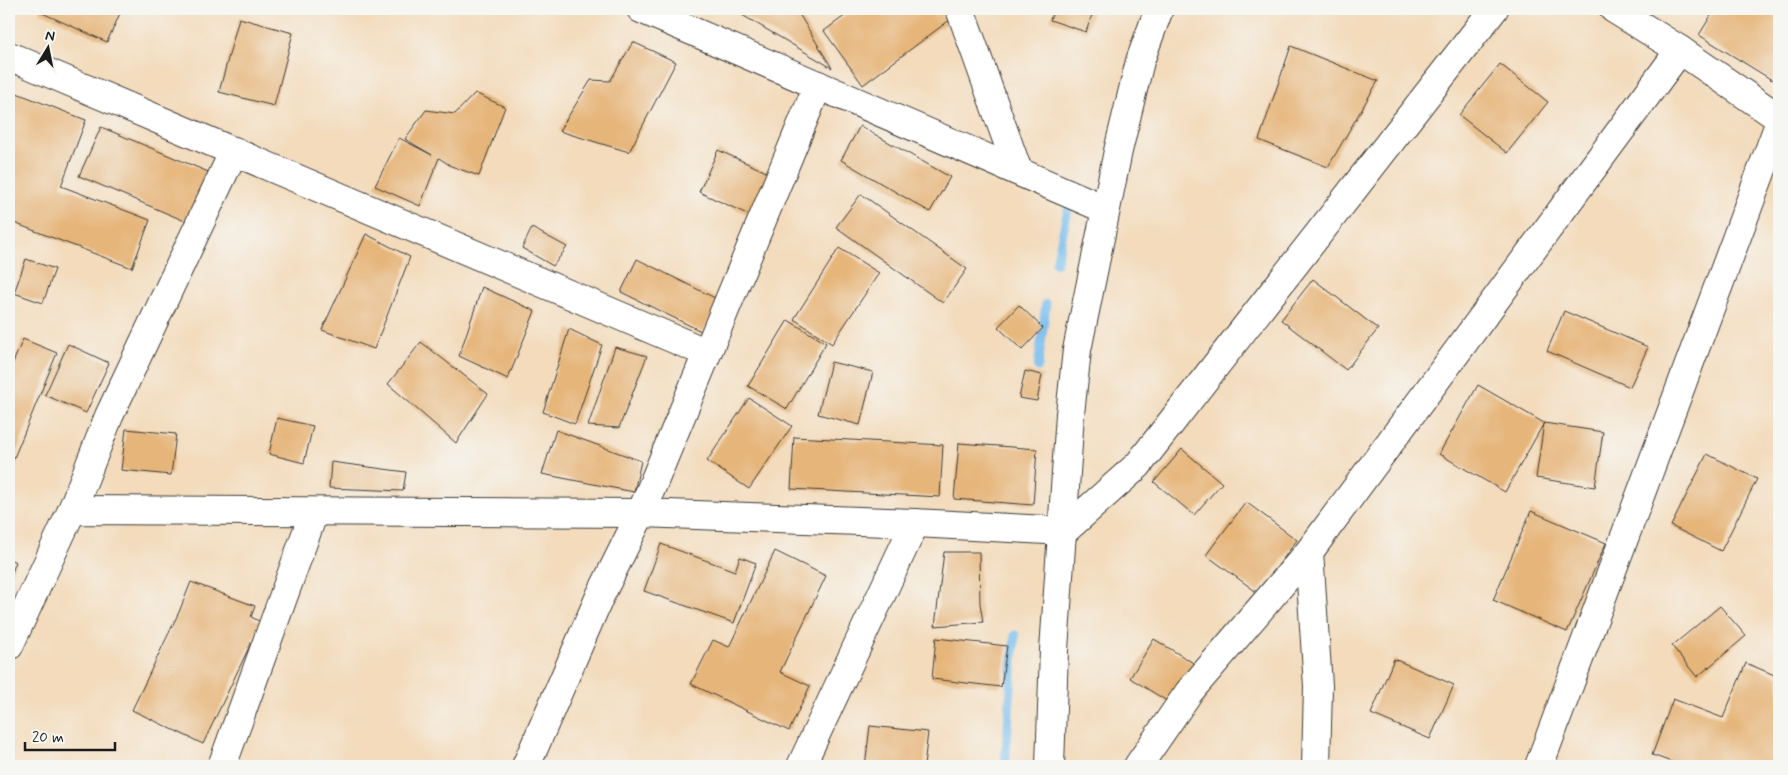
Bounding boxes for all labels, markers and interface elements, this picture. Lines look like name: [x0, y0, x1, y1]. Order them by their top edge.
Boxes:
north arrow: [22, 22, 72, 72]
text: N: [44, 27, 56, 46]
scale bar: [25, 720, 115, 752]
text: 20 m: [32, 728, 64, 748]

